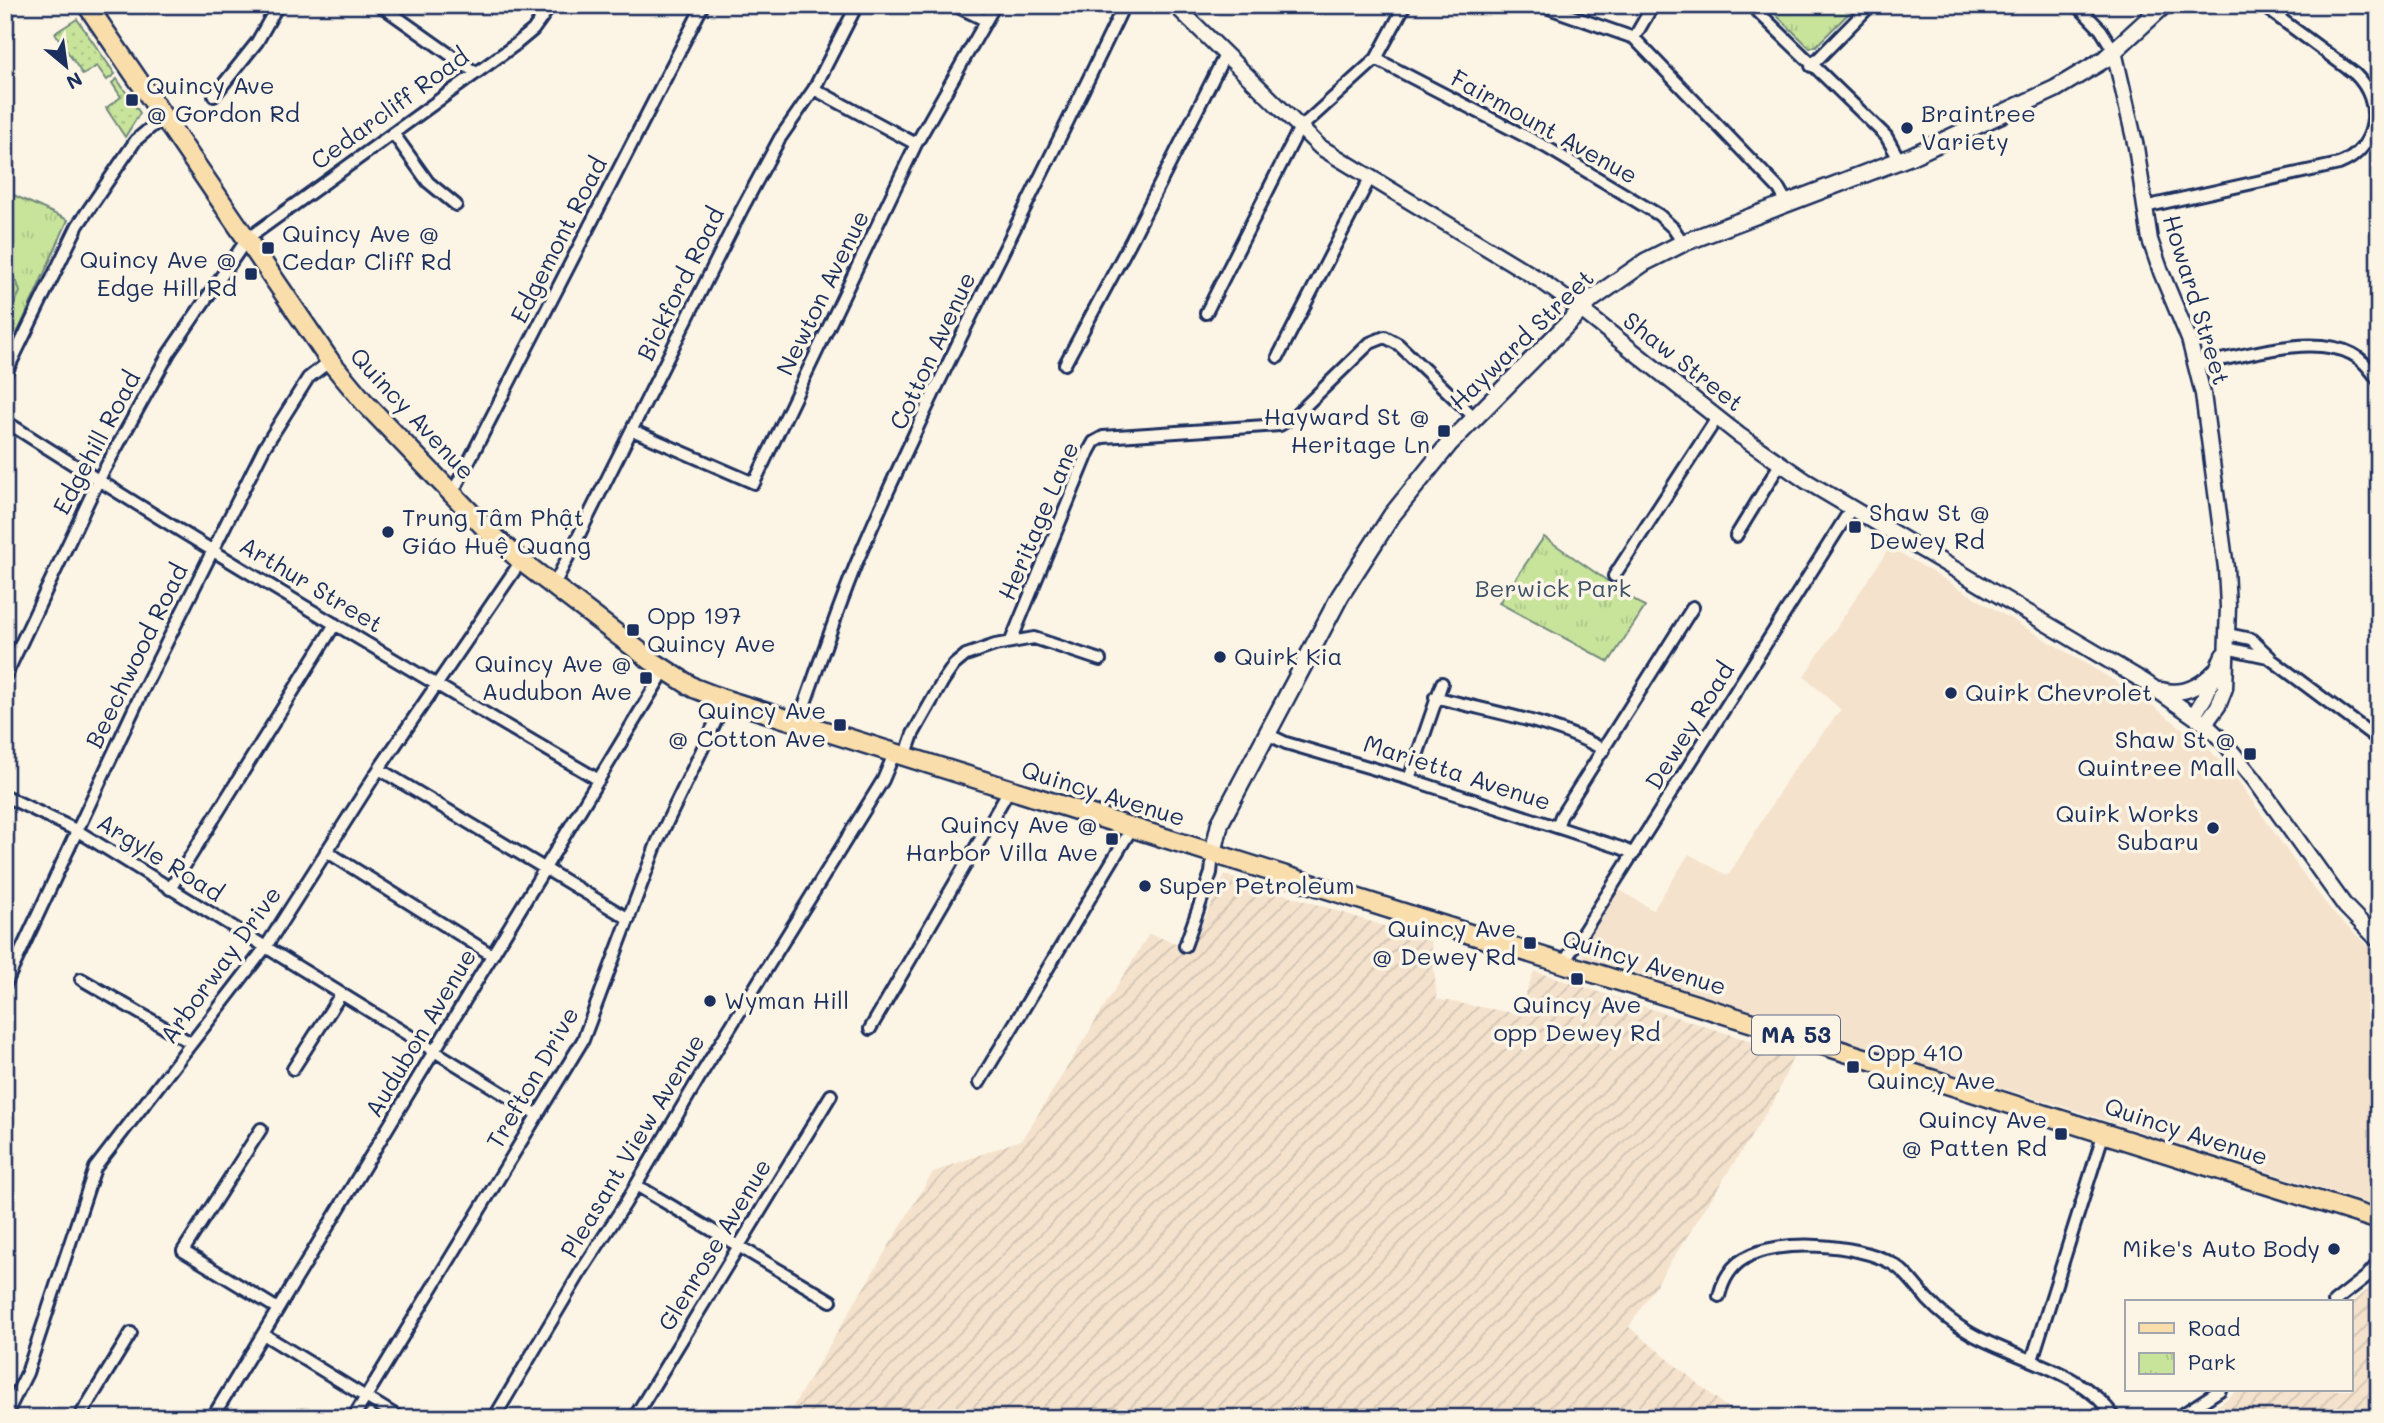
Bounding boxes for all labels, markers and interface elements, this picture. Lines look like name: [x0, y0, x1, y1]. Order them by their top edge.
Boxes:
north arrow: [32, 32, 102, 102]
street label: Cedarcliff Road: [304, 40, 474, 176]
street label: Fairmount Avenue: [1446, 62, 1644, 190]
text: N: [62, 67, 87, 96]
place label: Quincy Ave @ Gordon Rd: [146, 69, 300, 128]
marker: Quincy Ave @ Gordon Rd: [124, 92, 140, 108]
place label: Braintree Variety: [1921, 97, 2036, 156]
marker: Braintree Variety: [1899, 120, 1915, 136]
street label: Edgemont Road: [502, 151, 613, 328]
street label: Bickford Road: [629, 201, 730, 365]
street label: Newton Avenue: [768, 205, 875, 380]
street label: Howard Street: [2157, 211, 2238, 388]
place label: Quincy Ave @ Cedar Cliff Rd: [282, 217, 451, 276]
marker: Quincy Ave @ Cedar Cliff Rd: [260, 240, 276, 256]
place label: Quincy Ave @ Edge Hill Rd: [79, 243, 237, 302]
street label: Hayward Street: [1442, 262, 1600, 416]
marker: Quincy Ave @ Edge Hill Rd: [243, 266, 259, 282]
street label: Cotton Avenue: [882, 266, 982, 434]
street label: Shaw Street: [1617, 304, 1750, 418]
street label: Quincy Avenue: [344, 340, 482, 486]
street label: Edgehill Road: [45, 365, 146, 519]
place label: Hayward St @ Heritage Ln: [1264, 400, 1430, 459]
marker: Hayward St @ Heritage Ln: [1436, 423, 1452, 439]
street label: Heritage Lane: [990, 437, 1085, 604]
place label: Shaw St @ Dewey Rd: [1869, 496, 1990, 555]
place label: Trung Tâm Phật Giáo Huệ Quang: [402, 501, 591, 560]
marker: Shaw St @ Dewey Rd: [1847, 519, 1863, 535]
marker: Trung Tâm Phật Giáo Huệ Quang: [380, 524, 396, 540]
street label: Arthur Street: [234, 529, 389, 639]
street label: Beechwood Road: [77, 558, 194, 753]
park label: Berwick Park: [1475, 572, 1631, 603]
place label: Opp 197 Quincy Ave: [647, 599, 776, 658]
marker: Opp 197 Quincy Ave: [625, 622, 641, 638]
place label: Quirk Kia: [1234, 640, 1343, 671]
place label: Quincy Ave @ Audubon Ave: [474, 647, 632, 706]
marker: Quirk Kia: [1212, 649, 1228, 665]
street label: Dewey Road: [1637, 656, 1740, 795]
marker: Quincy Ave @ Audubon Ave: [638, 670, 654, 686]
place label: Quirk Chevrolet: [1965, 676, 2153, 707]
marker: Quirk Chevrolet: [1943, 685, 1959, 701]
place label: Quincy Ave @ Cotton Ave: [668, 694, 826, 753]
marker: Quincy Ave @ Cotton Ave: [832, 717, 848, 733]
place label: Shaw St @ Quintree Mall: [2077, 723, 2236, 782]
street label: Marietta Avenue: [1360, 727, 1555, 816]
marker: Shaw St @ Quintree Mall: [2242, 746, 2258, 762]
street label: Quincy Avenue: [1018, 753, 1189, 832]
place label: Quirk Works Subaru: [2056, 797, 2199, 856]
street label: Argyle Road: [92, 806, 230, 908]
place label: Quincy Ave @ Harbor Villa Ave: [905, 808, 1098, 867]
marker: Quirk Works Subaru: [2205, 820, 2221, 836]
marker: Quincy Ave @ Harbor Villa Ave: [1104, 831, 1120, 847]
place label: Super Petroleum: [1159, 869, 1355, 900]
marker: Super Petroleum: [1137, 878, 1153, 894]
street label: Arborway Drive: [152, 879, 287, 1049]
place label: Quincy Ave @ Dewey Rd: [1371, 912, 1516, 971]
street label: Quincy Avenue: [1559, 922, 1730, 1001]
marker: Quincy Ave @ Dewey Rd: [1522, 935, 1538, 951]
street label: Audubon Avenue: [357, 942, 482, 1122]
marker: Quincy Ave opp Dewey Rd: [1569, 971, 1585, 987]
place label: Wyman Hill: [724, 984, 849, 1015]
place label: Quincy Ave opp Dewey Rd: [1493, 988, 1661, 1047]
marker: Wyman Hill: [702, 993, 718, 1009]
street label: Trefton Drive: [479, 1001, 585, 1154]
road number: MA 53: [1752, 1016, 1840, 1054]
street label: Pleasant View Avenue: [553, 1028, 711, 1263]
place label: Opp 410 Quincy Ave: [1867, 1036, 1996, 1095]
marker: Opp 410 Quincy Ave: [1845, 1059, 1861, 1075]
street label: Quincy Avenue: [2101, 1090, 2272, 1172]
place label: Quincy Ave @ Patten Rd: [1901, 1103, 2047, 1162]
marker: Quincy Ave @ Patten Rd: [2053, 1126, 2069, 1142]
street label: Glenrose Avenue: [650, 1152, 777, 1336]
place label: Mike's Auto Body: [2122, 1232, 2320, 1263]
marker: Mike's Auto Body: [2326, 1241, 2342, 1257]
legend: [2125, 1300, 2352, 1392]
text: Road: [2188, 1314, 2240, 1341]
text: Park: [2188, 1348, 2236, 1375]

